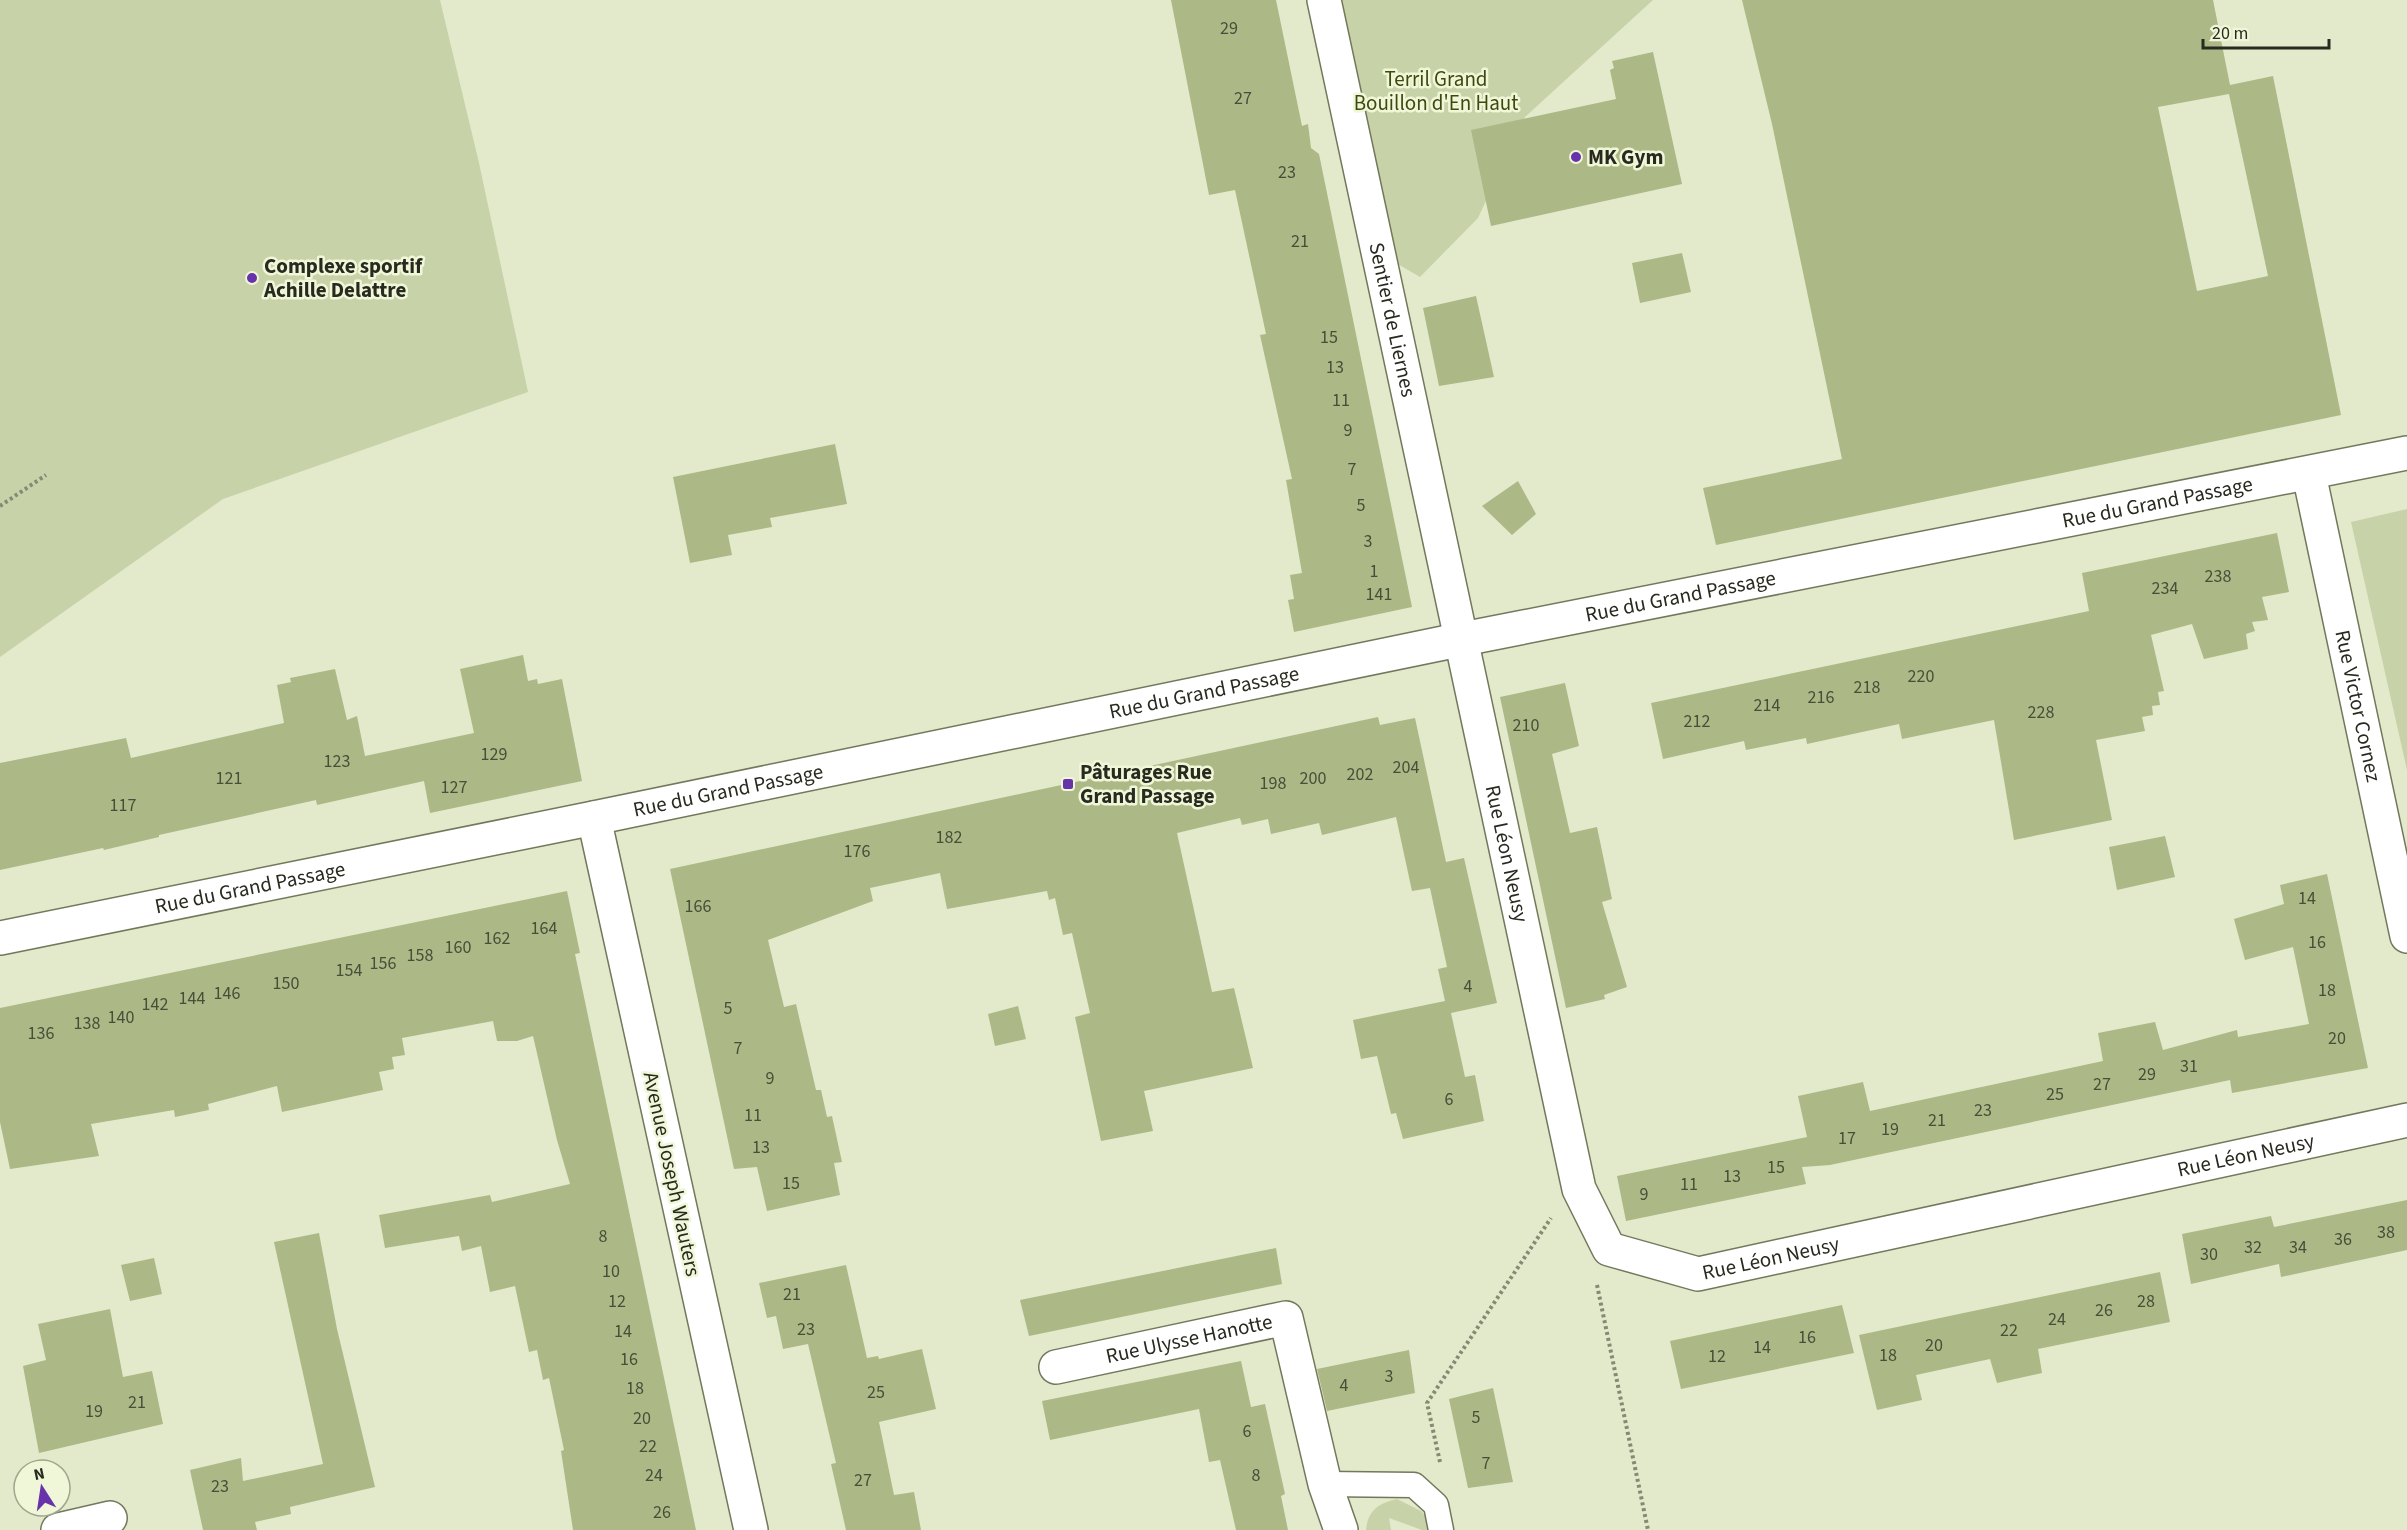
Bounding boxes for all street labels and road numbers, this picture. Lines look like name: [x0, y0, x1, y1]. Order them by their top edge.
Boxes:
street label: Sentier de Liernes: [1361, 240, 1424, 400]
street label: Rue du Grand Passage: [2059, 469, 2255, 536]
street label: Rue du Grand Passage: [1583, 563, 1778, 630]
street label: Rue Victor Cornez: [2327, 627, 2389, 785]
street label: Rue du Grand Passage: [1106, 658, 1302, 727]
street label: Rue du Grand Passage: [630, 756, 826, 825]
street label: Rue Léon Neusy: [1478, 782, 1536, 925]
street label: Rue du Grand Passage: [152, 854, 348, 921]
street label: Avenue Joseph Wauters: [636, 1069, 708, 1279]
street label: Rue Léon Neusy: [2174, 1126, 2317, 1185]
street label: Rue Léon Neusy: [1699, 1229, 1842, 1288]
street label: Rue Ulysse Hanotte: [1103, 1306, 1275, 1371]

